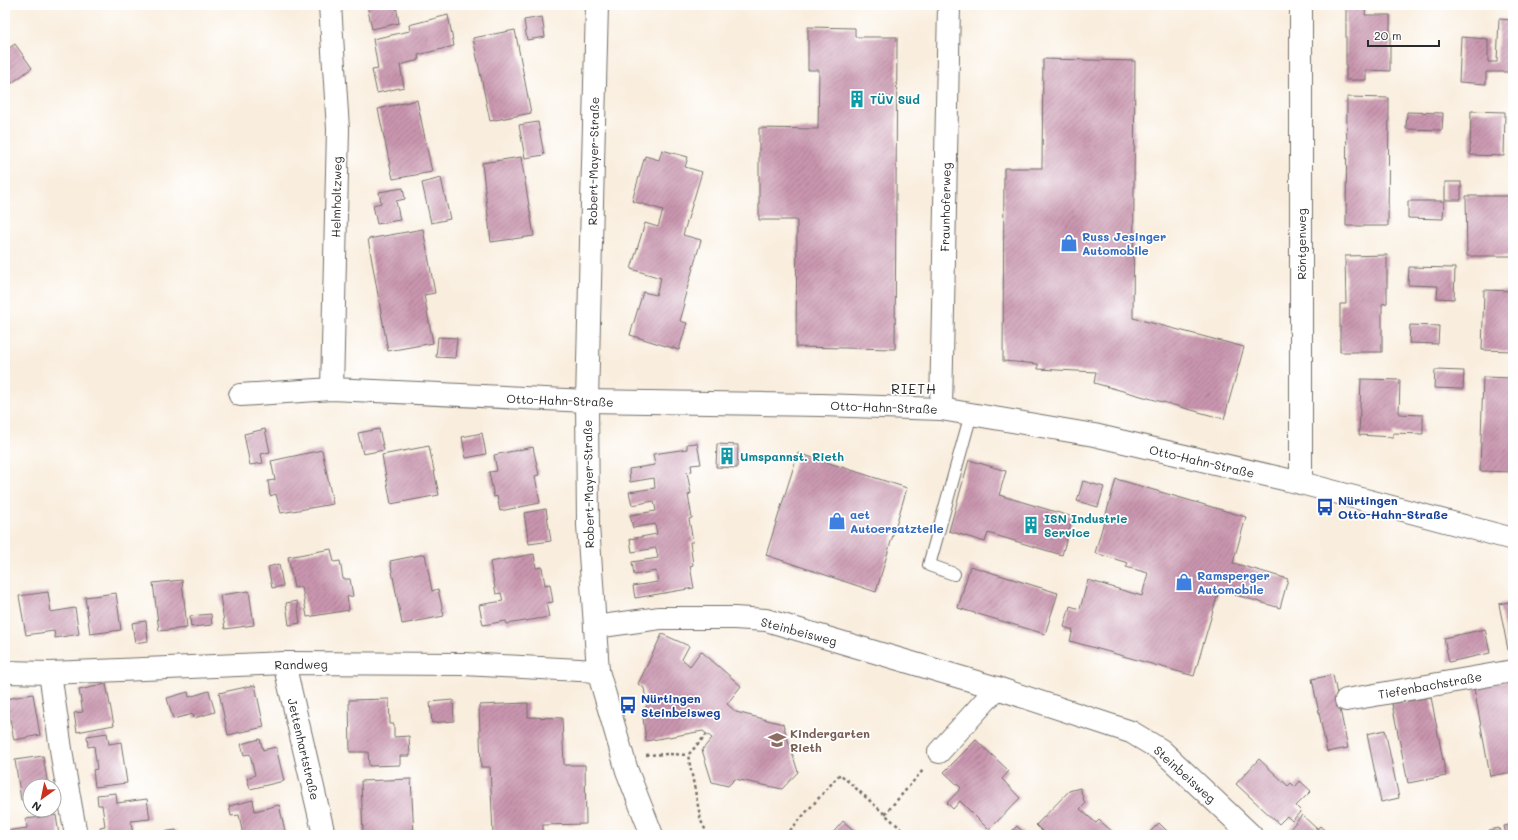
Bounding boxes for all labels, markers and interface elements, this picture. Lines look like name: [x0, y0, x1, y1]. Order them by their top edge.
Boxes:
scale bar: [1368, 22, 1439, 48]
text: 20 m: [1374, 27, 1402, 43]
building icon: TÜV Süd: [847, 89, 867, 109]
place label: TÜV Süd: [870, 91, 920, 107]
street label: Robert-Mayer-Straße: [584, 97, 602, 225]
street label: Helmholtzweg: [327, 156, 345, 238]
street label: Fraunhoferweg: [936, 162, 954, 252]
street label: Röntgenweg: [1293, 208, 1309, 280]
place label: Russ Jesinger Automobile: [1082, 228, 1166, 258]
shop icon: Russ Jesinger Automobile: [1059, 233, 1079, 253]
district label: RIETH: [891, 379, 937, 398]
street label: Otto-Hahn-Straße: [506, 390, 614, 410]
street label: Otto-Hahn-Straße: [830, 397, 938, 417]
street label: Robert-Mayer-Straße: [579, 420, 597, 548]
street label: Otto-Hahn-Straße: [1148, 441, 1256, 481]
building icon: Umspannst. Rieth: [717, 446, 737, 466]
place label: Umspannst. Rieth: [740, 448, 844, 464]
place label: Nürtingen Otto-Hahn-Straße: [1338, 492, 1448, 522]
bus stop icon: Nürtingen Otto-Hahn-Straße: [1315, 497, 1335, 517]
place label: aet Autoersatzteile: [850, 506, 944, 536]
place label: ISN Industrie Service: [1044, 510, 1127, 540]
shop icon: aet Autoersatzteile: [827, 511, 847, 531]
building icon: ISN Industrie Service: [1021, 515, 1041, 535]
place label: Ramsperger Automobile: [1197, 567, 1270, 597]
shop icon: Ramsperger Automobile: [1174, 572, 1194, 592]
street label: Steinbeisweg: [759, 613, 839, 649]
street label: Randweg: [274, 656, 328, 672]
street label: Tiefenbachstraße: [1377, 668, 1483, 702]
place label: Nürtingen Steinbeisweg: [641, 690, 720, 720]
bus stop icon: Nürtingen Steinbeisweg: [618, 695, 638, 715]
street label: Jettenhartstraße: [285, 697, 323, 801]
place label: Kindergarten Rieth: [790, 725, 870, 755]
school or university icon: Kindergarten Rieth: [767, 730, 787, 750]
street label: Steinbeisweg: [1151, 742, 1219, 806]
north arrow: [22, 778, 62, 818]
text: N: [29, 798, 44, 815]

